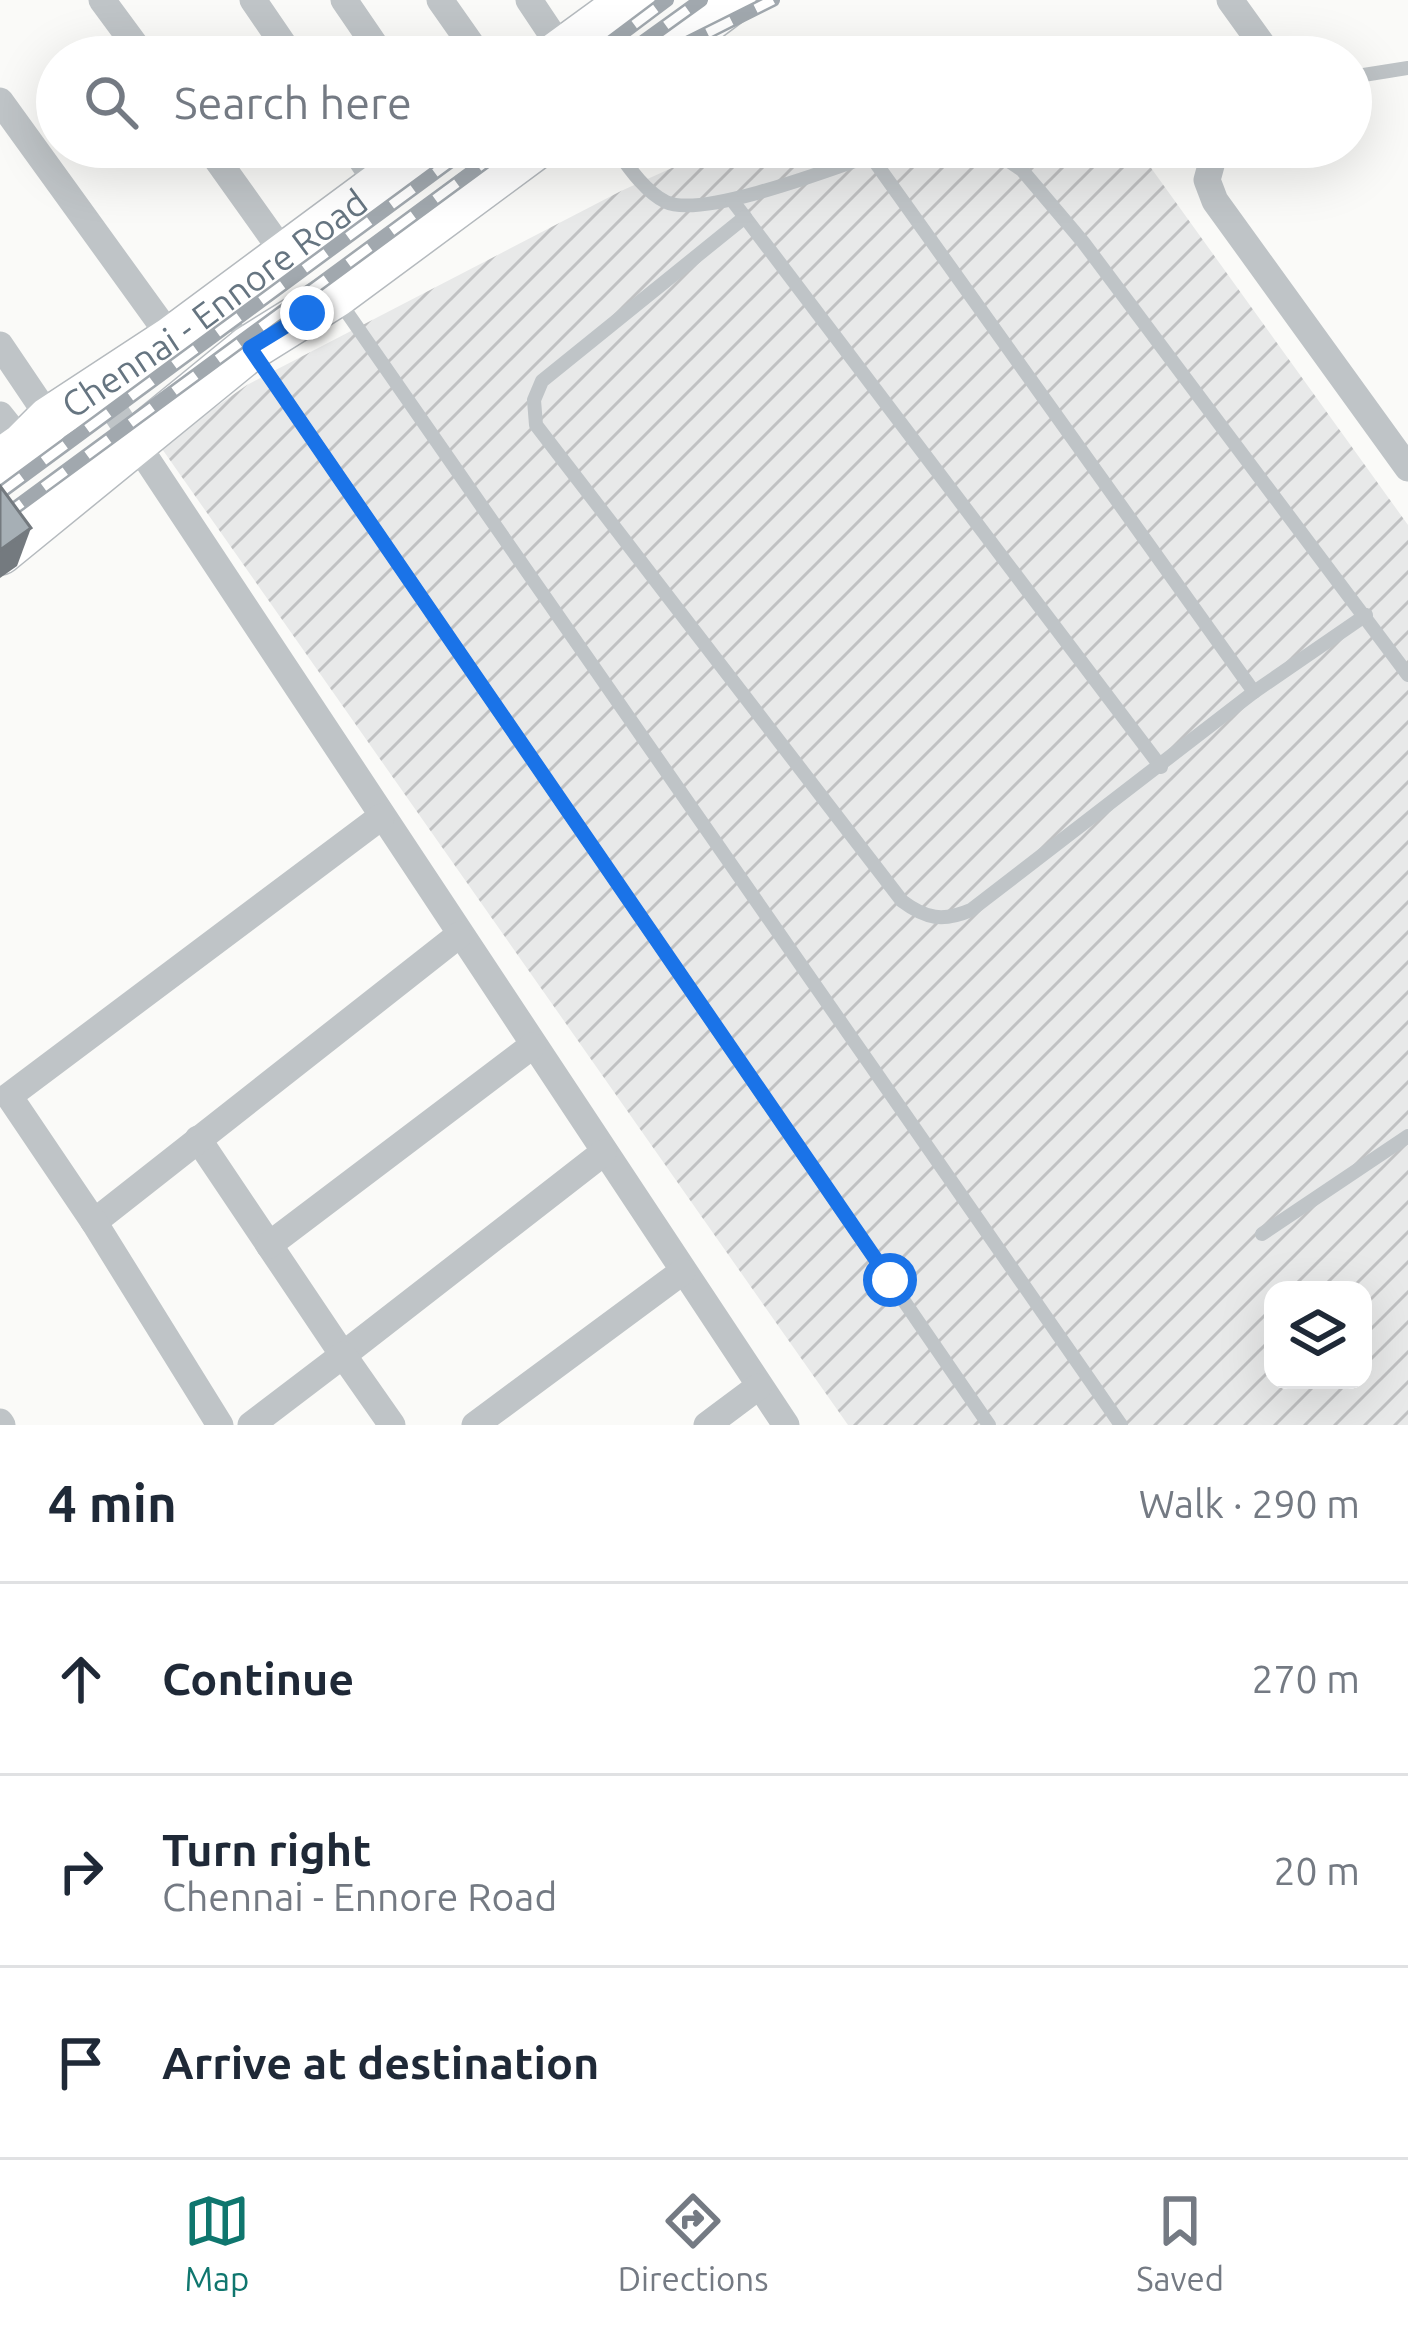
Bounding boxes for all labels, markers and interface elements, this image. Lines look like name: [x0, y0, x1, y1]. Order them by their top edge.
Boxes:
search box: [36, 36, 1372, 168]
icon: search: [78, 69, 144, 135]
text: Search here: [174, 77, 412, 128]
street label: Chennai - Ennore Road: [54, 181, 375, 426]
route end: [280, 286, 334, 340]
route start: [863, 1253, 917, 1307]
map controls: [1264, 1281, 1372, 1389]
button: layers: [1264, 1281, 1372, 1389]
text: 4 min: [48, 1474, 177, 1532]
text: Walk · 290 m: [1139, 1482, 1360, 1525]
icon: ahead: [48, 1646, 114, 1712]
text: Continue: [162, 1653, 354, 1704]
text: 270 m: [1251, 1657, 1360, 1700]
text: Turn right: [162, 1824, 371, 1875]
icon: right: [48, 1838, 114, 1904]
text: 20 m: [1273, 1849, 1360, 1892]
text: Chennai - Ennore Road: [162, 1875, 557, 1918]
icon: arrive: [48, 2030, 114, 2096]
text: Arrive at destination: [162, 2037, 599, 2088]
tab: Map: [184, 2188, 250, 2297]
tab: Directions: [618, 2188, 768, 2297]
tab: Saved: [1136, 2188, 1224, 2297]

